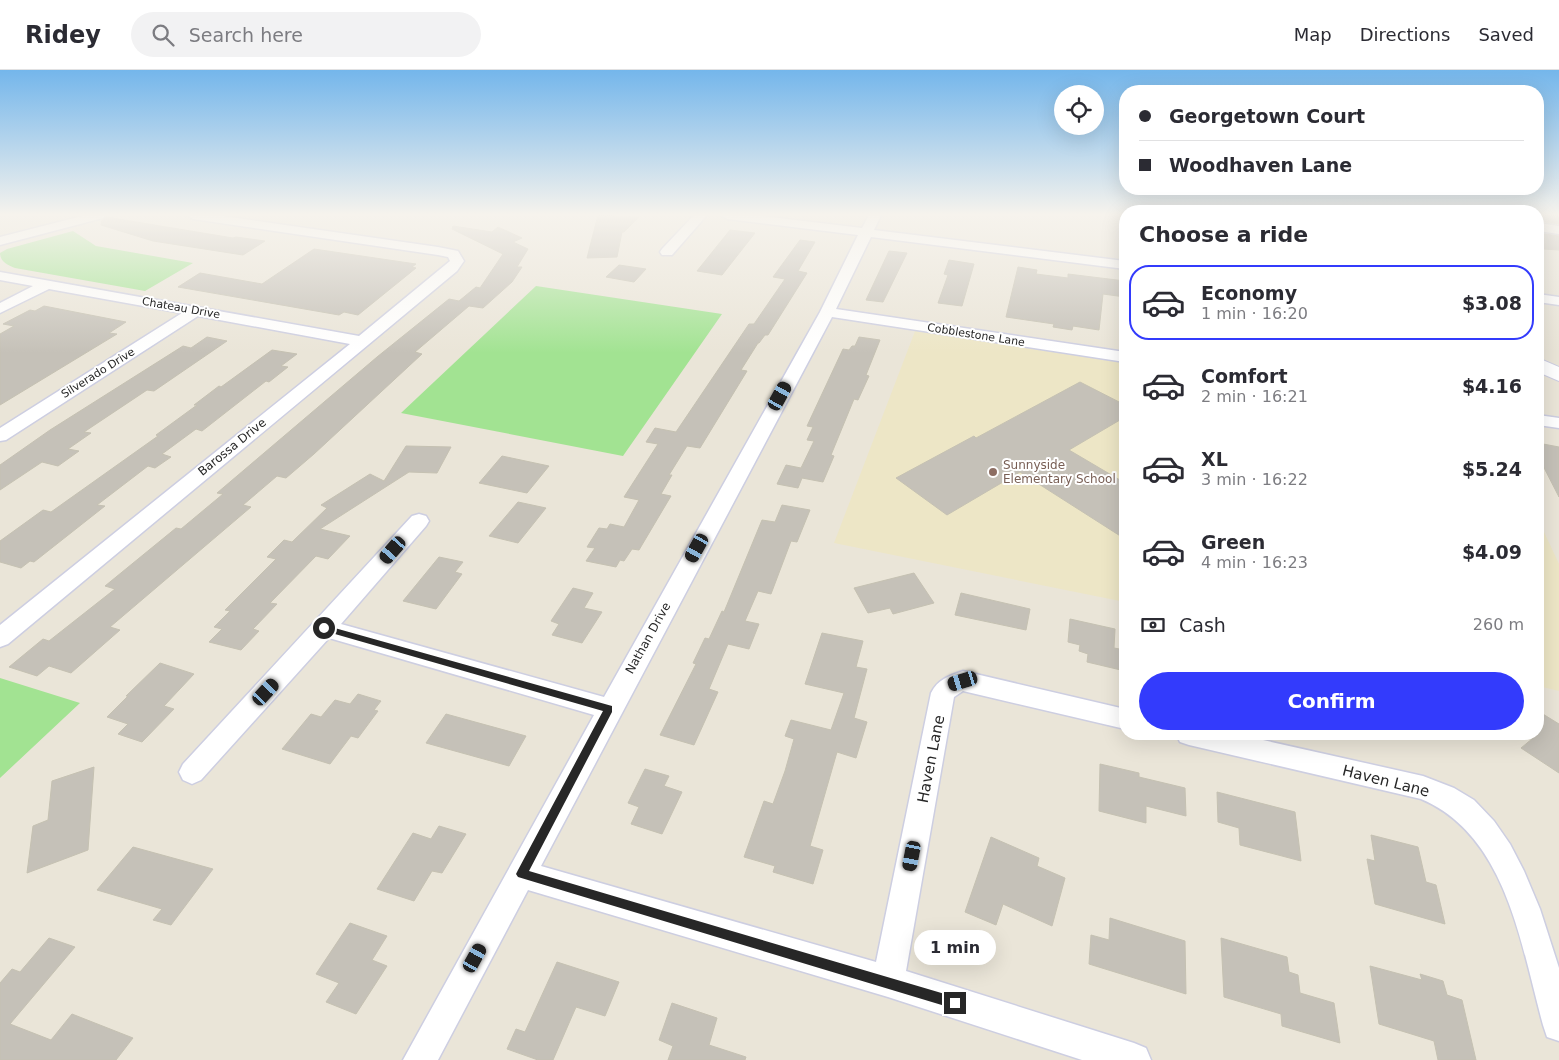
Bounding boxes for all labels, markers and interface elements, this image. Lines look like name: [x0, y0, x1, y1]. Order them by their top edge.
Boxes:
search box: [131, 12, 481, 57]
text: Ridey: [25, 21, 101, 49]
icon: search: [149, 21, 177, 49]
text: Search here: [189, 24, 303, 46]
text: Map: [1294, 24, 1332, 45]
text: Directions: [1360, 24, 1450, 45]
text: Saved: [1478, 24, 1534, 45]
map controls: [1054, 85, 1104, 135]
button: locate: [1054, 85, 1104, 135]
text: Georgetown Court: [1169, 105, 1365, 127]
text: Woodhaven Lane: [1169, 154, 1352, 176]
text: Choose a ride: [1139, 222, 1308, 247]
icon: car: [1141, 280, 1186, 325]
text: Economy: [1201, 282, 1297, 304]
text: $3.08: [1462, 292, 1522, 314]
street label: Chateau Drive: [141, 295, 221, 321]
text: 1 min · 16:20: [1201, 304, 1308, 323]
street label: Cobblestone Lane: [926, 321, 1026, 349]
street label: Silverado Drive: [59, 345, 137, 401]
icon: car: [1141, 363, 1186, 408]
text: Comfort: [1201, 365, 1288, 387]
text: $4.16: [1462, 375, 1522, 397]
car: [766, 379, 793, 413]
text: 2 min · 16:21: [1201, 387, 1308, 406]
street label: Barossa Drive: [195, 415, 269, 479]
icon: car: [1141, 446, 1186, 491]
text: XL: [1201, 448, 1228, 470]
place label: Sunnyside Elementary School: [1003, 458, 1116, 486]
text: $5.24: [1462, 458, 1522, 480]
marker: Sunnyside Elementary School: [987, 466, 999, 478]
text: 3 min · 16:22: [1201, 470, 1308, 489]
icon: car: [1141, 529, 1186, 574]
car: [683, 531, 710, 565]
text: Green: [1201, 531, 1265, 553]
car: [377, 534, 408, 566]
text: $4.09: [1462, 541, 1522, 563]
text: 4 min · 16:23: [1201, 553, 1308, 572]
street label: Nathan Drive: [623, 600, 673, 676]
icon: cash: [1139, 611, 1167, 639]
text: Cash: [1179, 614, 1226, 636]
text: 260 m: [1473, 615, 1524, 634]
route start: [313, 617, 335, 639]
car: [946, 669, 979, 693]
button: Confirm: [1139, 672, 1524, 730]
car: [250, 676, 281, 708]
street label: Haven Lane: [914, 714, 948, 804]
street label: Haven Lane: [1341, 761, 1431, 801]
car: [901, 840, 922, 872]
callout: 1 min: [914, 930, 996, 966]
text: 1 min: [930, 938, 980, 957]
car: [461, 941, 488, 975]
route end: [944, 992, 966, 1014]

